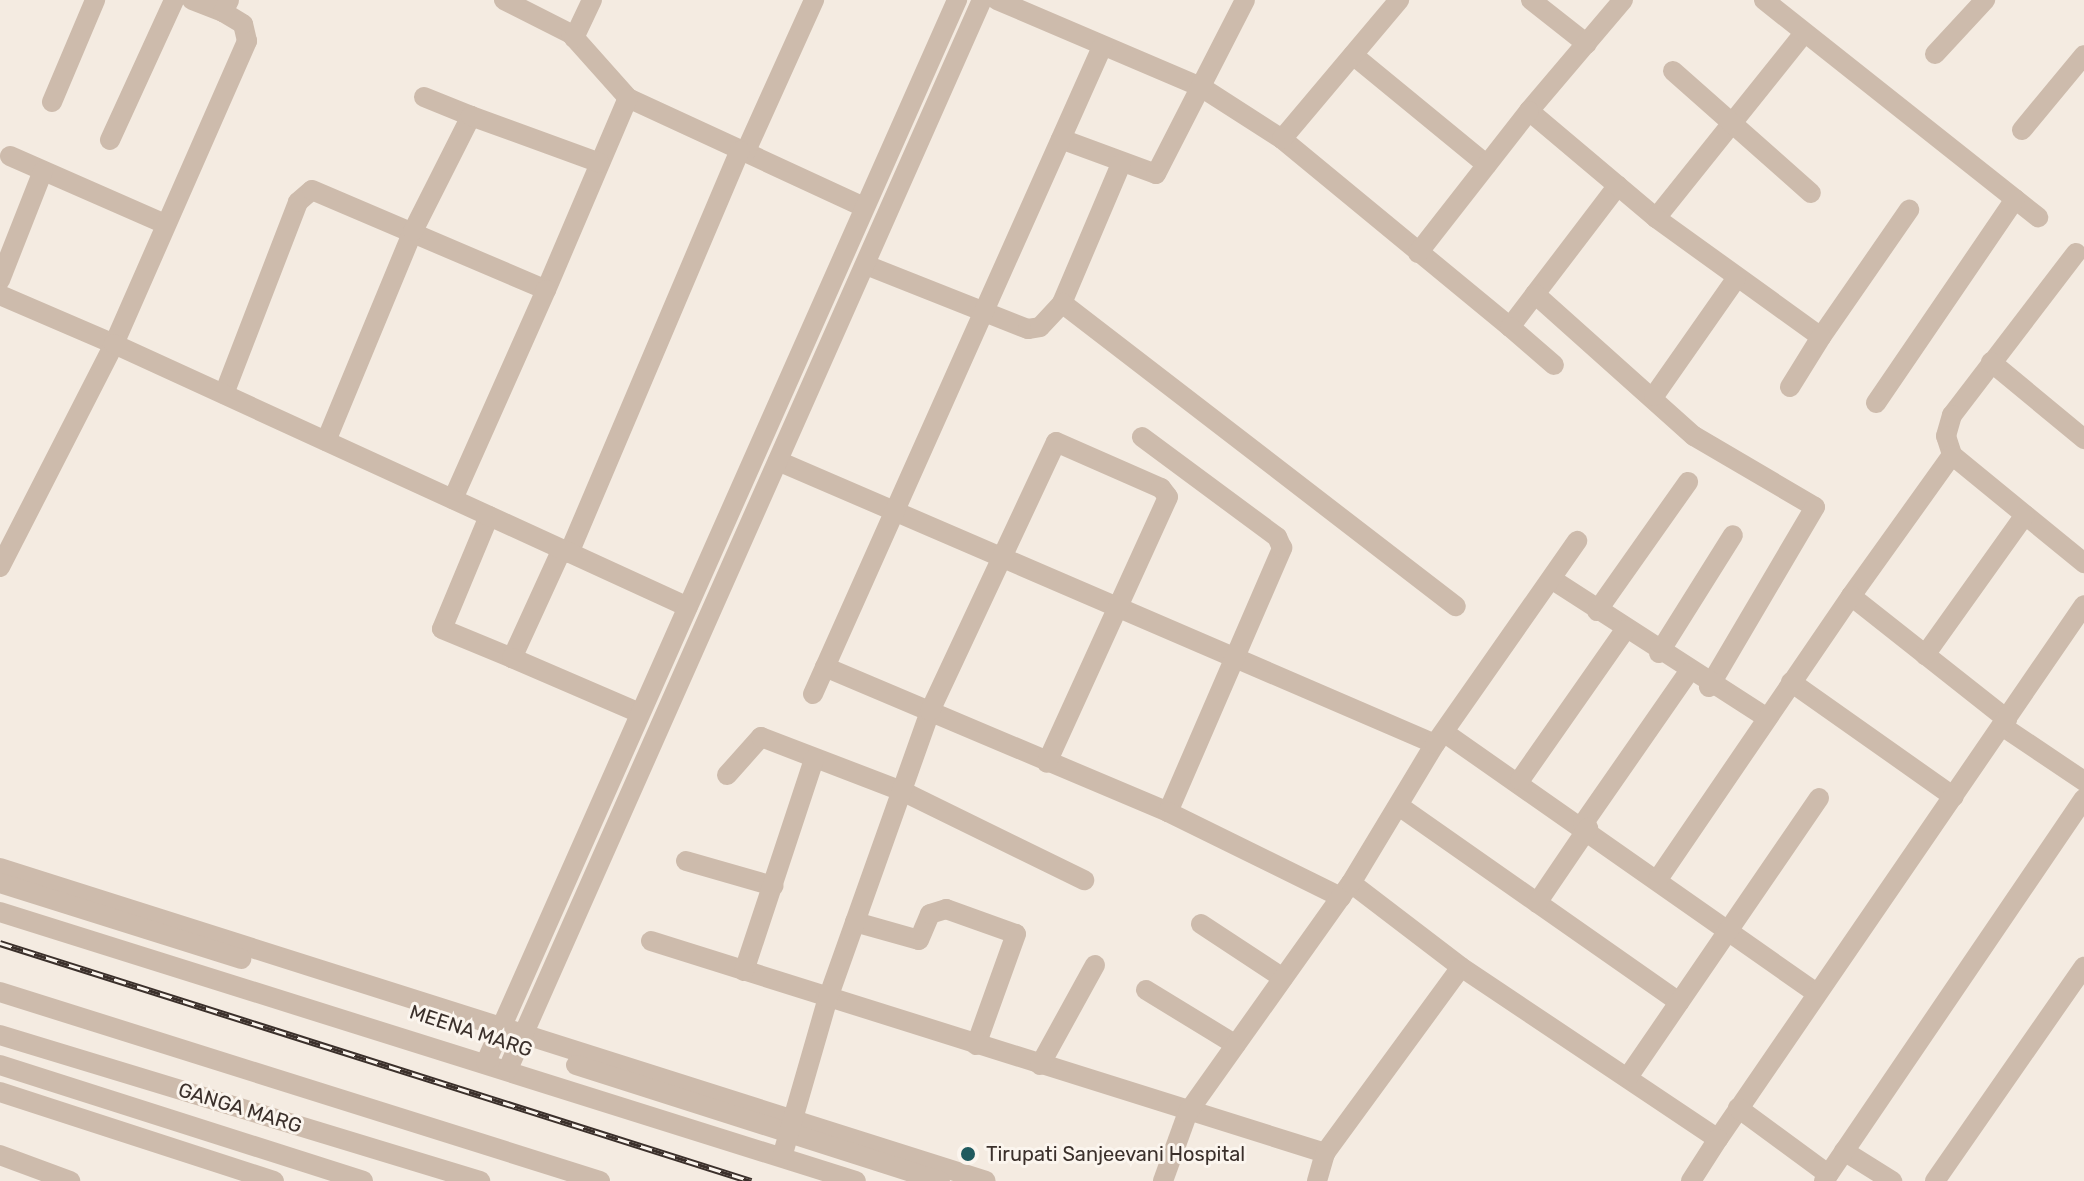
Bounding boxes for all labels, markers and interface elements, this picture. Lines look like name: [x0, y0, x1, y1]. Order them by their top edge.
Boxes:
street label: MEENA MARG: [406, 1000, 536, 1062]
street label: GANGA MARG: [175, 1078, 305, 1138]
place label: Tirupati Sanjeevani Hospital: [986, 1142, 1245, 1166]
marker: Tirupati Sanjeevani Hospital: [957, 1143, 979, 1165]

